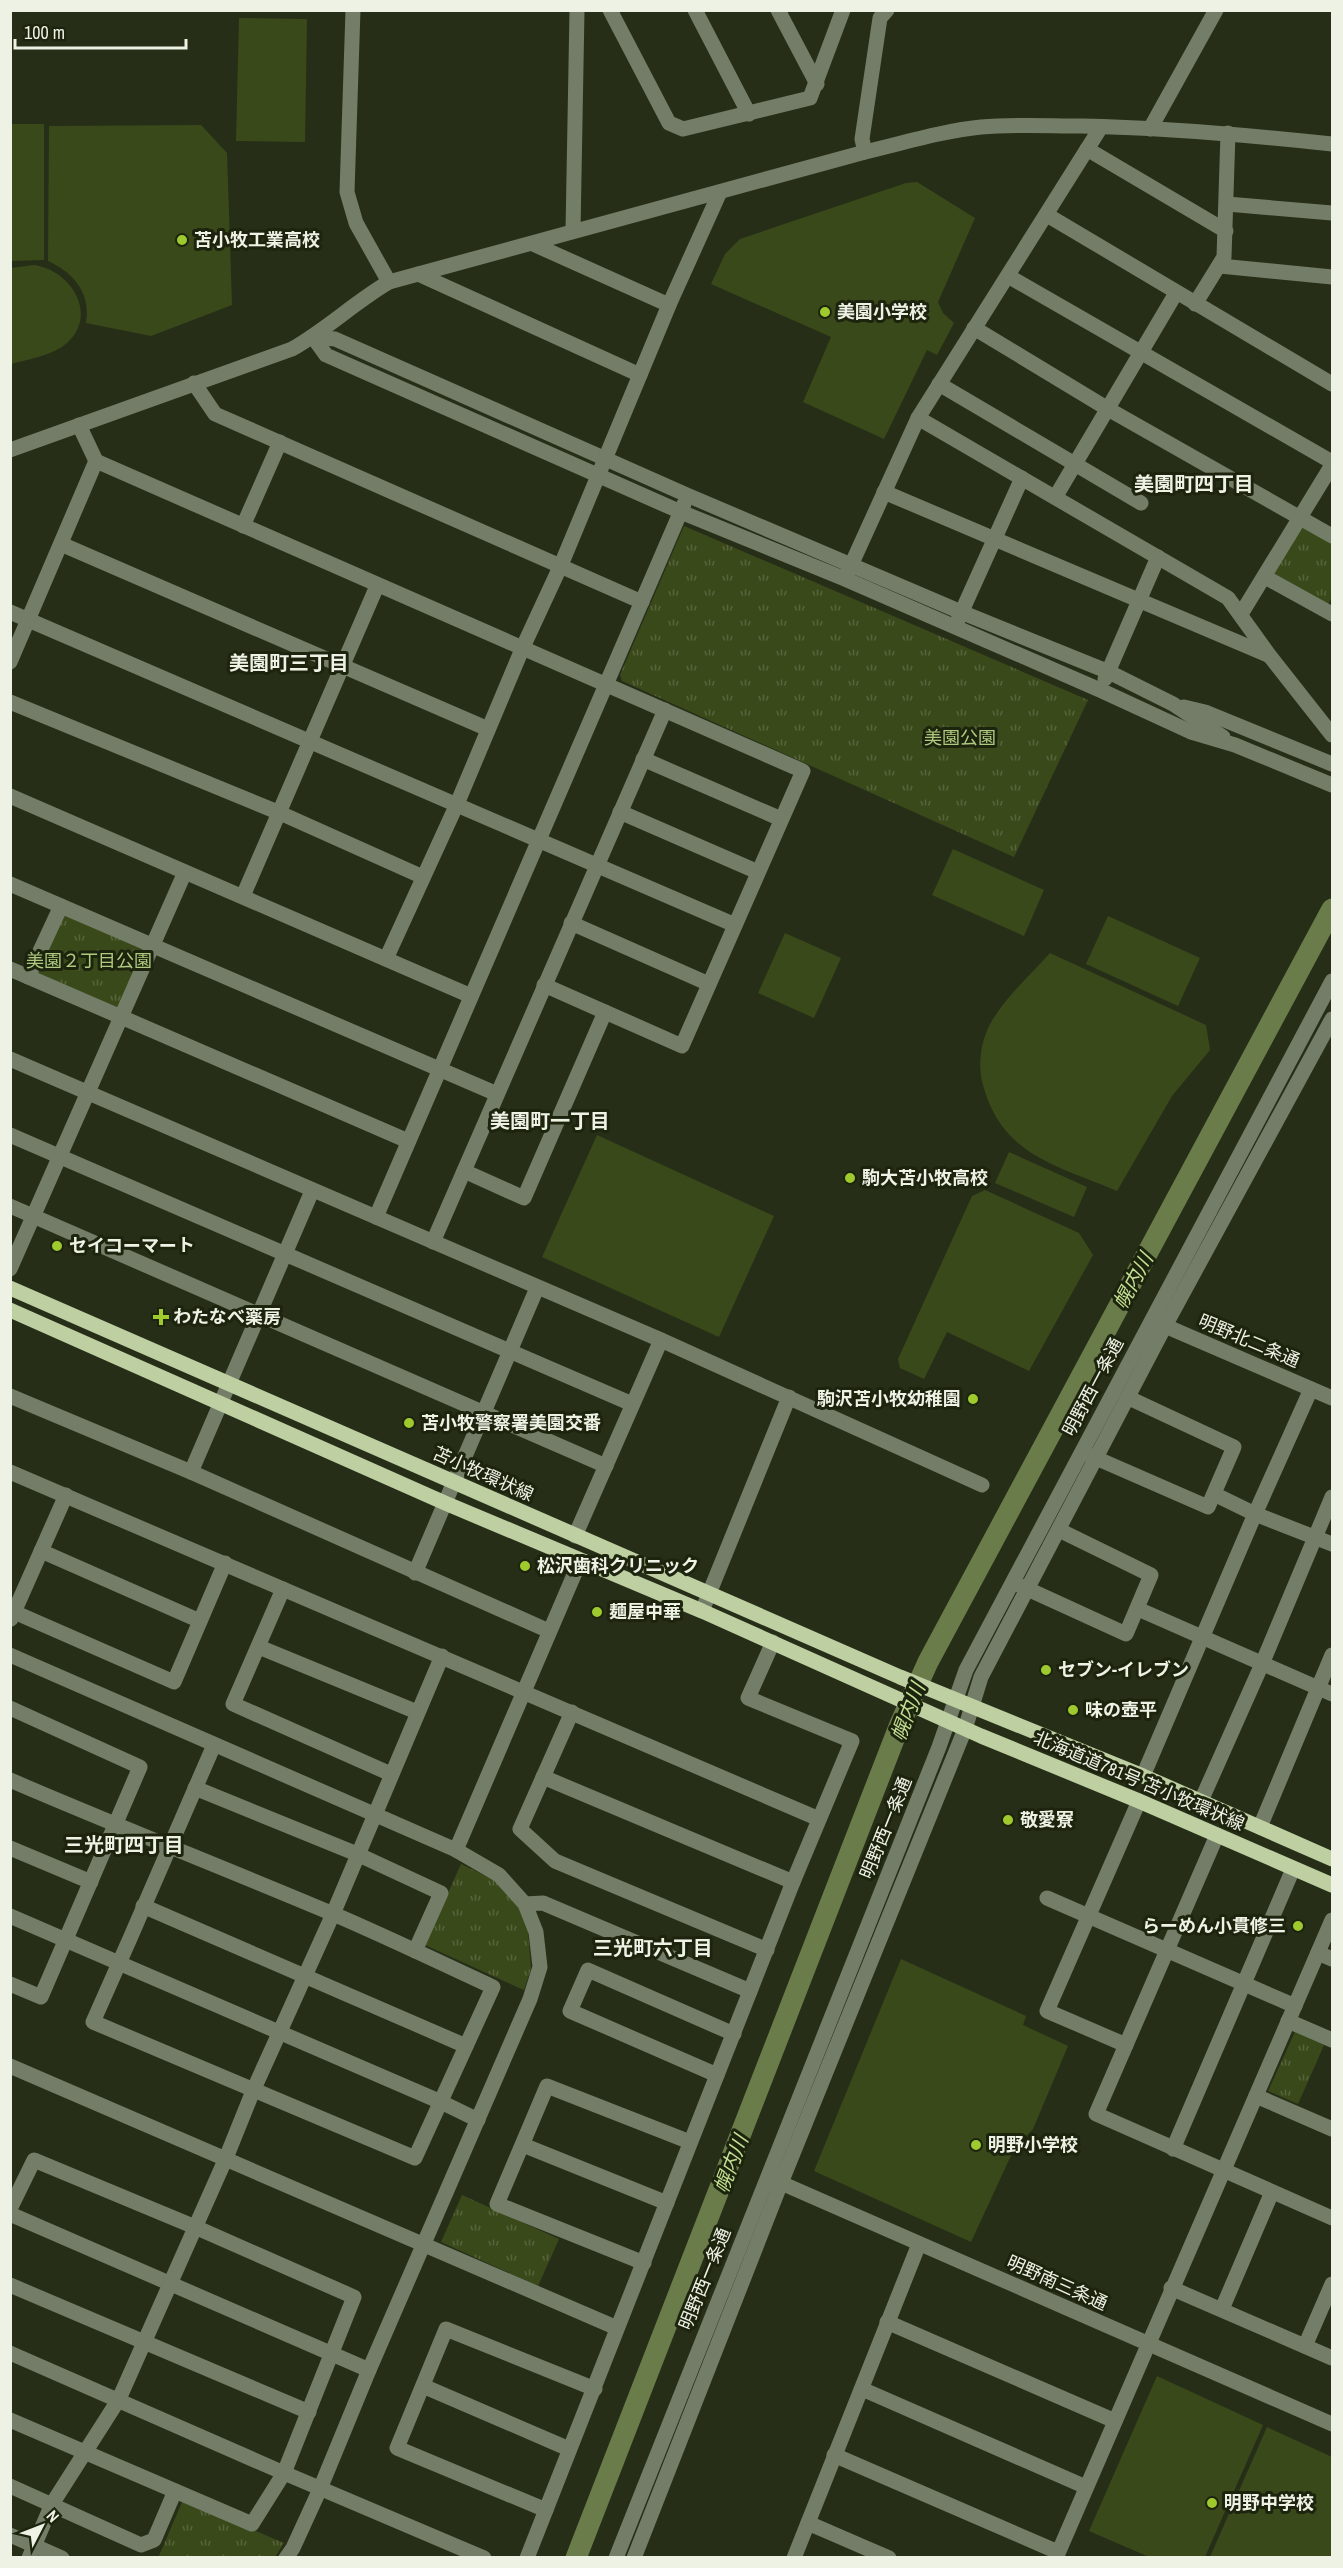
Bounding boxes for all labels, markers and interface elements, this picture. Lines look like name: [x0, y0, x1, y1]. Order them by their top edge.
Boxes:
scale bar: [15, 12, 186, 50]
text: 100 m: [24, 20, 65, 45]
place label: 苫小牧工業高校: [194, 227, 320, 252]
marker: 苫小牧工業高校: [175, 233, 189, 247]
place label: 美園小学校: [837, 299, 927, 324]
marker: 美園小学校: [818, 305, 832, 319]
district label: 美園町四丁目: [1134, 470, 1254, 497]
district label: 美園町三丁目: [229, 649, 349, 676]
park label: 美園公園: [924, 725, 996, 750]
park label: 美園２丁目公園: [26, 948, 152, 973]
district label: 美園町一丁目: [490, 1107, 610, 1134]
place label: 駒大苫小牧高校: [862, 1165, 988, 1190]
marker: 駒大苫小牧高校: [843, 1171, 857, 1185]
place label: セイコーマート: [69, 1233, 195, 1258]
marker: セイコーマート: [50, 1239, 64, 1253]
water label: 幌内川: [1107, 1246, 1160, 1314]
place label: わたなべ薬房: [173, 1304, 281, 1329]
street label: 明野北二条通: [1195, 1308, 1304, 1373]
marker: わたなべ薬房: [154, 1310, 168, 1324]
street label: 明野西一条通: [1056, 1333, 1129, 1440]
place label: 駒沢苫小牧幼稚園: [817, 1386, 961, 1411]
marker: 駒沢苫小牧幼稚園: [966, 1392, 980, 1406]
place label: 苫小牧警察署美園交番: [421, 1410, 601, 1435]
marker: 苫小牧警察署美園交番: [402, 1416, 416, 1430]
street label: 苫小牧環状線: [429, 1440, 538, 1507]
place label: 松沢歯科クリニック: [537, 1553, 699, 1578]
marker: 松沢歯科クリニック: [518, 1559, 532, 1573]
place label: 麺屋中華: [609, 1599, 681, 1624]
marker: 麺屋中華: [590, 1605, 604, 1619]
place label: セブン-イレブン: [1058, 1657, 1189, 1682]
marker: セブン-イレブン: [1039, 1663, 1053, 1677]
water label: 幌内川: [884, 1677, 932, 1745]
place label: 味の壺平: [1085, 1697, 1157, 1722]
marker: 味の壺平: [1066, 1703, 1080, 1717]
street label: 北海道道781号 苫小牧環状線: [1030, 1725, 1248, 1836]
street label: 明野西一条通: [854, 1773, 917, 1883]
place label: 敬愛寮: [1020, 1807, 1074, 1832]
marker: 敬愛寮: [1001, 1813, 1015, 1827]
district label: 三光町四丁目: [64, 1831, 184, 1858]
place label: らーめん小貫修三: [1142, 1913, 1286, 1938]
marker: らーめん小貫修三: [1291, 1919, 1305, 1933]
district label: 三光町六丁目: [593, 1934, 713, 1961]
water label: 幌内川: [707, 2129, 755, 2197]
place label: 明野小学校: [988, 2132, 1078, 2157]
marker: 明野小学校: [969, 2138, 983, 2152]
street label: 明野西一条通: [673, 2224, 736, 2334]
street label: 明野南三条通: [1003, 2249, 1112, 2316]
place label: 明野中学校: [1224, 2490, 1314, 2515]
north arrow: [12, 2496, 72, 2556]
marker: 明野中学校: [1205, 2496, 1219, 2510]
text: N: [42, 2505, 64, 2527]

